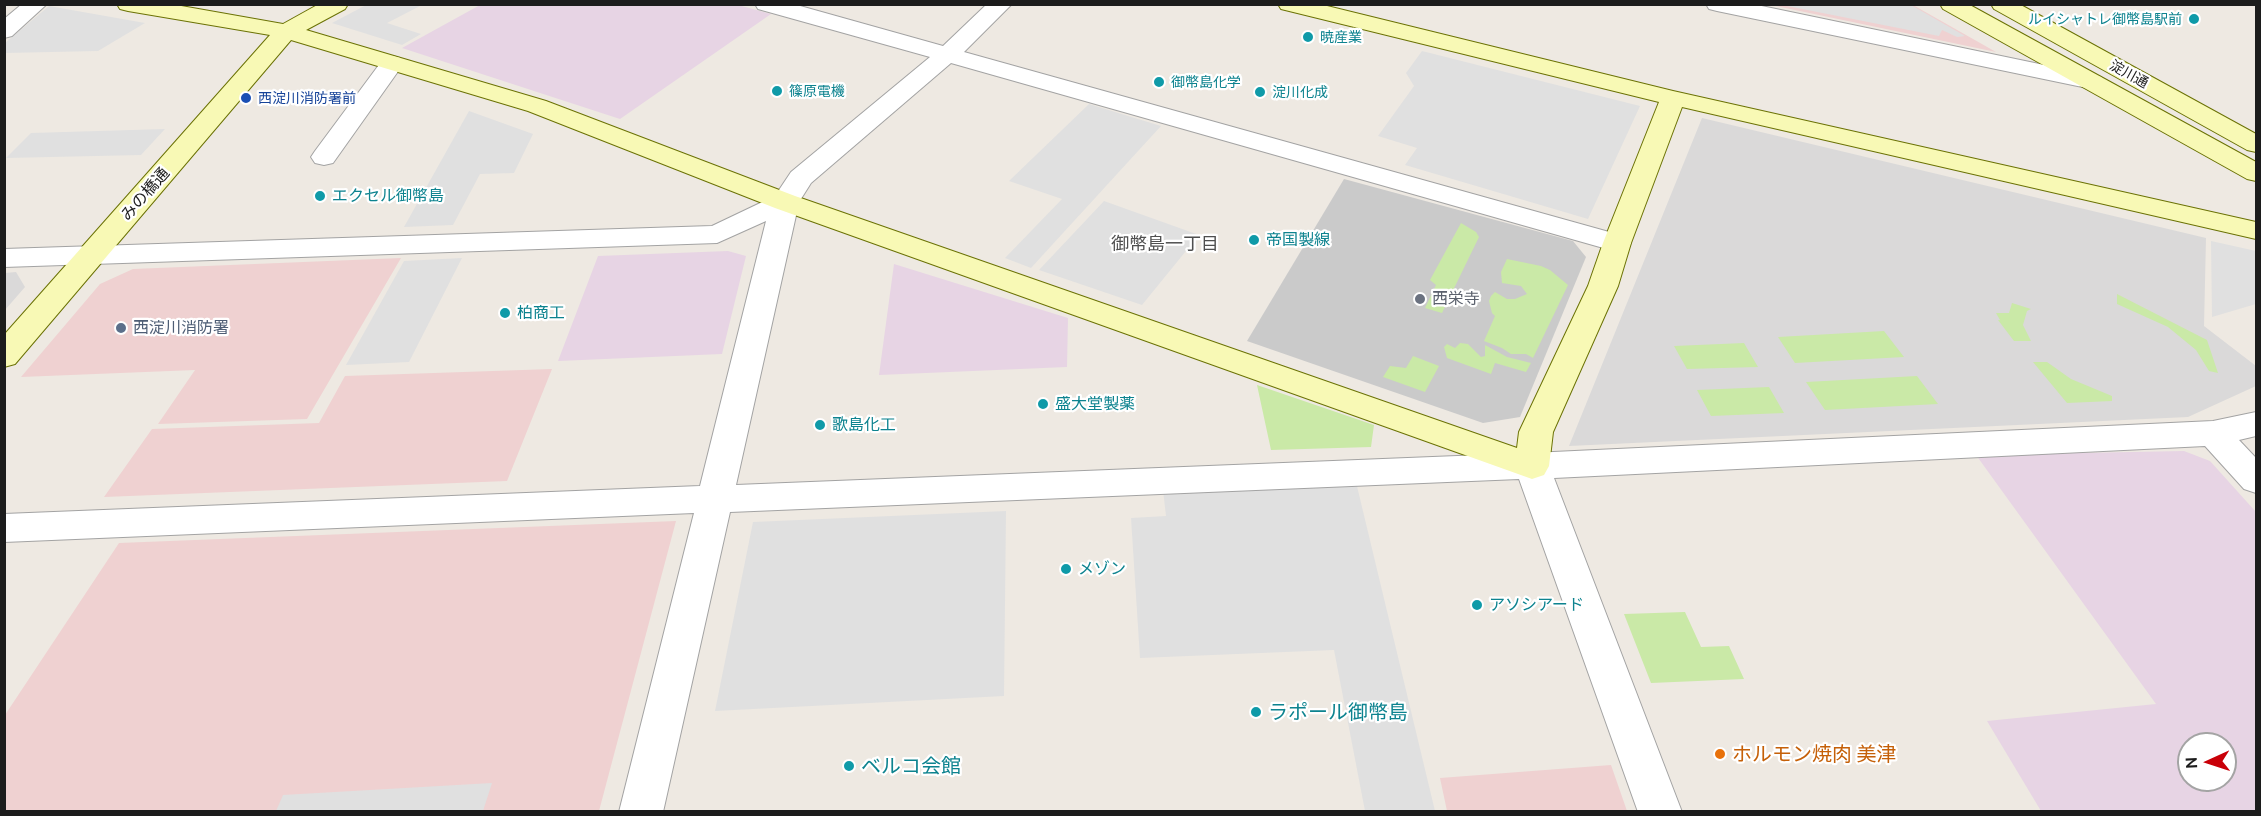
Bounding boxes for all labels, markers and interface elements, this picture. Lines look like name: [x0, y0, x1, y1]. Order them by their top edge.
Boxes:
place label: ルイシャトレ御幣島駅前: [2028, 11, 2182, 27]
marker: ルイシャトレ御幣島駅前: [2187, 12, 2201, 26]
place label: 暁産業: [1320, 29, 1362, 45]
marker: 暁産業: [1301, 30, 1315, 44]
street label: 淀川通: [2107, 56, 2151, 92]
place label: 御幣島化学: [1171, 74, 1241, 90]
marker: 御幣島化学: [1152, 75, 1166, 89]
place label: 篠原電機: [789, 83, 845, 99]
marker: 篠原電機: [770, 84, 784, 98]
place label: 淀川化成: [1272, 84, 1328, 100]
marker: 淀川化成: [1253, 85, 1267, 99]
place label: 西淀川消防署前: [258, 90, 356, 106]
marker: 西淀川消防署前: [239, 91, 253, 105]
street label: みの橋通: [117, 164, 173, 224]
place label: エクセル御幣島: [332, 186, 444, 206]
marker: エクセル御幣島: [313, 189, 327, 203]
place label: 帝国製線: [1266, 230, 1330, 250]
district label: 御幣島一丁目: [1111, 233, 1219, 255]
marker: 帝国製線: [1247, 233, 1261, 247]
place label: 西栄寺: [1432, 289, 1480, 309]
marker: 西栄寺: [1413, 292, 1427, 306]
place label: 柏商工: [517, 303, 565, 323]
marker: 柏商工: [498, 306, 512, 320]
place label: 西淀川消防署: [133, 318, 229, 338]
marker: 西淀川消防署: [114, 321, 128, 335]
place label: 盛大堂製薬: [1055, 394, 1135, 414]
marker: 盛大堂製薬: [1036, 397, 1050, 411]
place label: 歌島化工: [832, 415, 896, 435]
marker: 歌島化工: [813, 418, 827, 432]
place label: メゾン: [1078, 559, 1126, 579]
marker: メゾン: [1059, 562, 1073, 576]
place label: アソシアード: [1489, 595, 1584, 615]
marker: アソシアード: [1470, 598, 1484, 612]
place label: ラポール御幣島: [1268, 700, 1408, 724]
marker: ラポール御幣島: [1249, 705, 1263, 719]
north arrow: [2177, 732, 2237, 792]
place label: ホルモン焼肉 美津: [1732, 742, 1897, 766]
marker: ホルモン焼肉 美津: [1713, 747, 1727, 761]
place label: ベルコ会館: [861, 754, 961, 778]
text: N: [2182, 756, 2200, 769]
marker: ベルコ会館: [842, 759, 856, 773]

